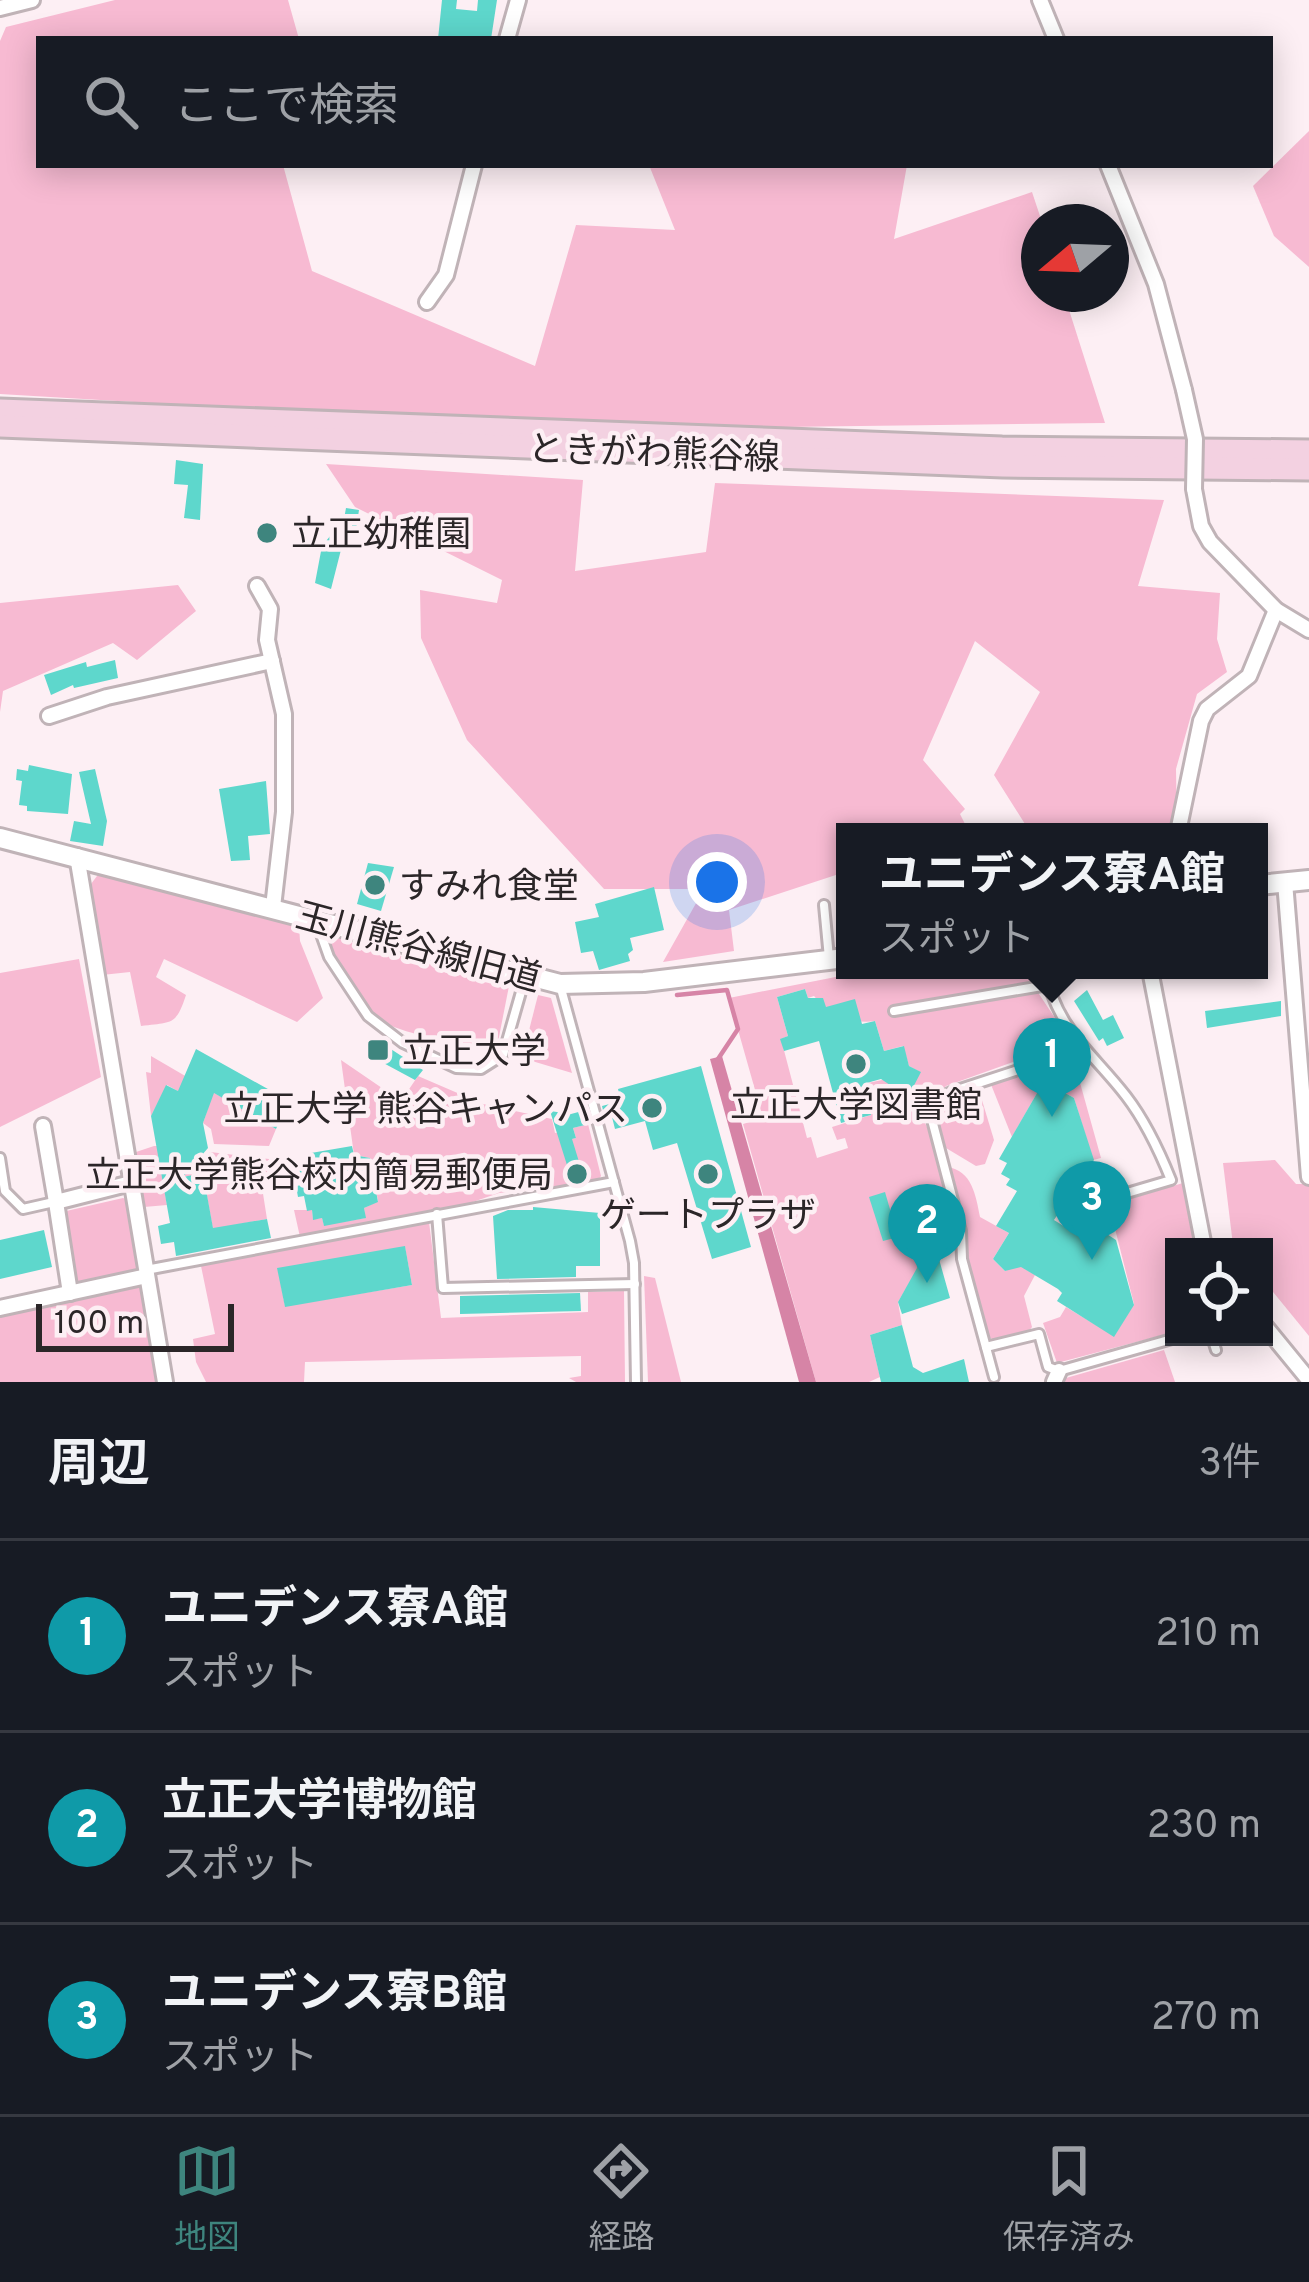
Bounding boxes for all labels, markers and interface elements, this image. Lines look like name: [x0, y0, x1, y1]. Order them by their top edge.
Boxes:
search box: [36, 36, 1273, 168]
icon: search: [78, 69, 144, 135]
text: ここで検索: [174, 80, 399, 137]
north arrow: [1021, 204, 1129, 312]
street label: ときがわ熊谷線: [527, 429, 781, 483]
place label: 立正幼稚園: [291, 514, 471, 560]
marker: 立正幼稚園: [254, 520, 280, 546]
popup: [836, 823, 1268, 979]
text: ユニデンス寮A館: [879, 849, 1225, 906]
your location: [687, 852, 747, 912]
place label: すみれ食堂: [399, 866, 579, 912]
marker: すみれ食堂: [362, 872, 388, 898]
street label: 玉川熊谷線旧道: [290, 895, 546, 1005]
text: スポット: [879, 917, 1035, 966]
pin: 1: [1013, 1018, 1091, 1117]
place label: 立正大学: [402, 1031, 546, 1077]
marker: 立正大学: [365, 1037, 391, 1063]
marker: 立正大学図書館: [843, 1051, 869, 1077]
place label: 立正大学図書館: [730, 1085, 982, 1131]
place label: 立正大学 熊谷キャンパス: [224, 1089, 628, 1135]
marker: 立正大学 熊谷キャンパス: [639, 1095, 665, 1121]
place label: 立正大学熊谷校内簡易郵便局: [85, 1155, 553, 1201]
marker: 立正大学熊谷校内簡易郵便局: [564, 1161, 590, 1187]
marker: ゲートプラザ: [695, 1161, 721, 1187]
pin: 3: [1053, 1161, 1131, 1260]
pin: 2: [888, 1184, 966, 1283]
place label: ゲートプラザ: [600, 1195, 816, 1241]
map controls: [1165, 1238, 1273, 1346]
button: locate: [1165, 1238, 1273, 1346]
scale bar: [36, 1298, 234, 1351]
text: 100 m: [54, 1304, 144, 1346]
text: 周辺: [48, 1435, 150, 1500]
text: 3件: [1199, 1441, 1261, 1490]
text: ユニデンス寮A館: [162, 1583, 508, 1640]
text: 1: [79, 1611, 95, 1660]
text: 210 m: [1155, 1611, 1261, 1660]
text: スポット: [162, 1651, 318, 1700]
text: 立正大学博物館: [162, 1775, 477, 1832]
text: 2: [75, 1803, 99, 1852]
text: 230 m: [1147, 1803, 1261, 1852]
text: スポット: [162, 1843, 318, 1892]
text: ユニデンス寮B館: [162, 1967, 507, 2024]
text: 3: [75, 1995, 99, 2044]
text: 270 m: [1151, 1995, 1261, 2044]
text: スポット: [162, 2035, 318, 2084]
tab: 地図: [174, 2138, 240, 2261]
tab: 経路: [588, 2138, 654, 2261]
tab: 保存済み: [1003, 2138, 1135, 2261]

